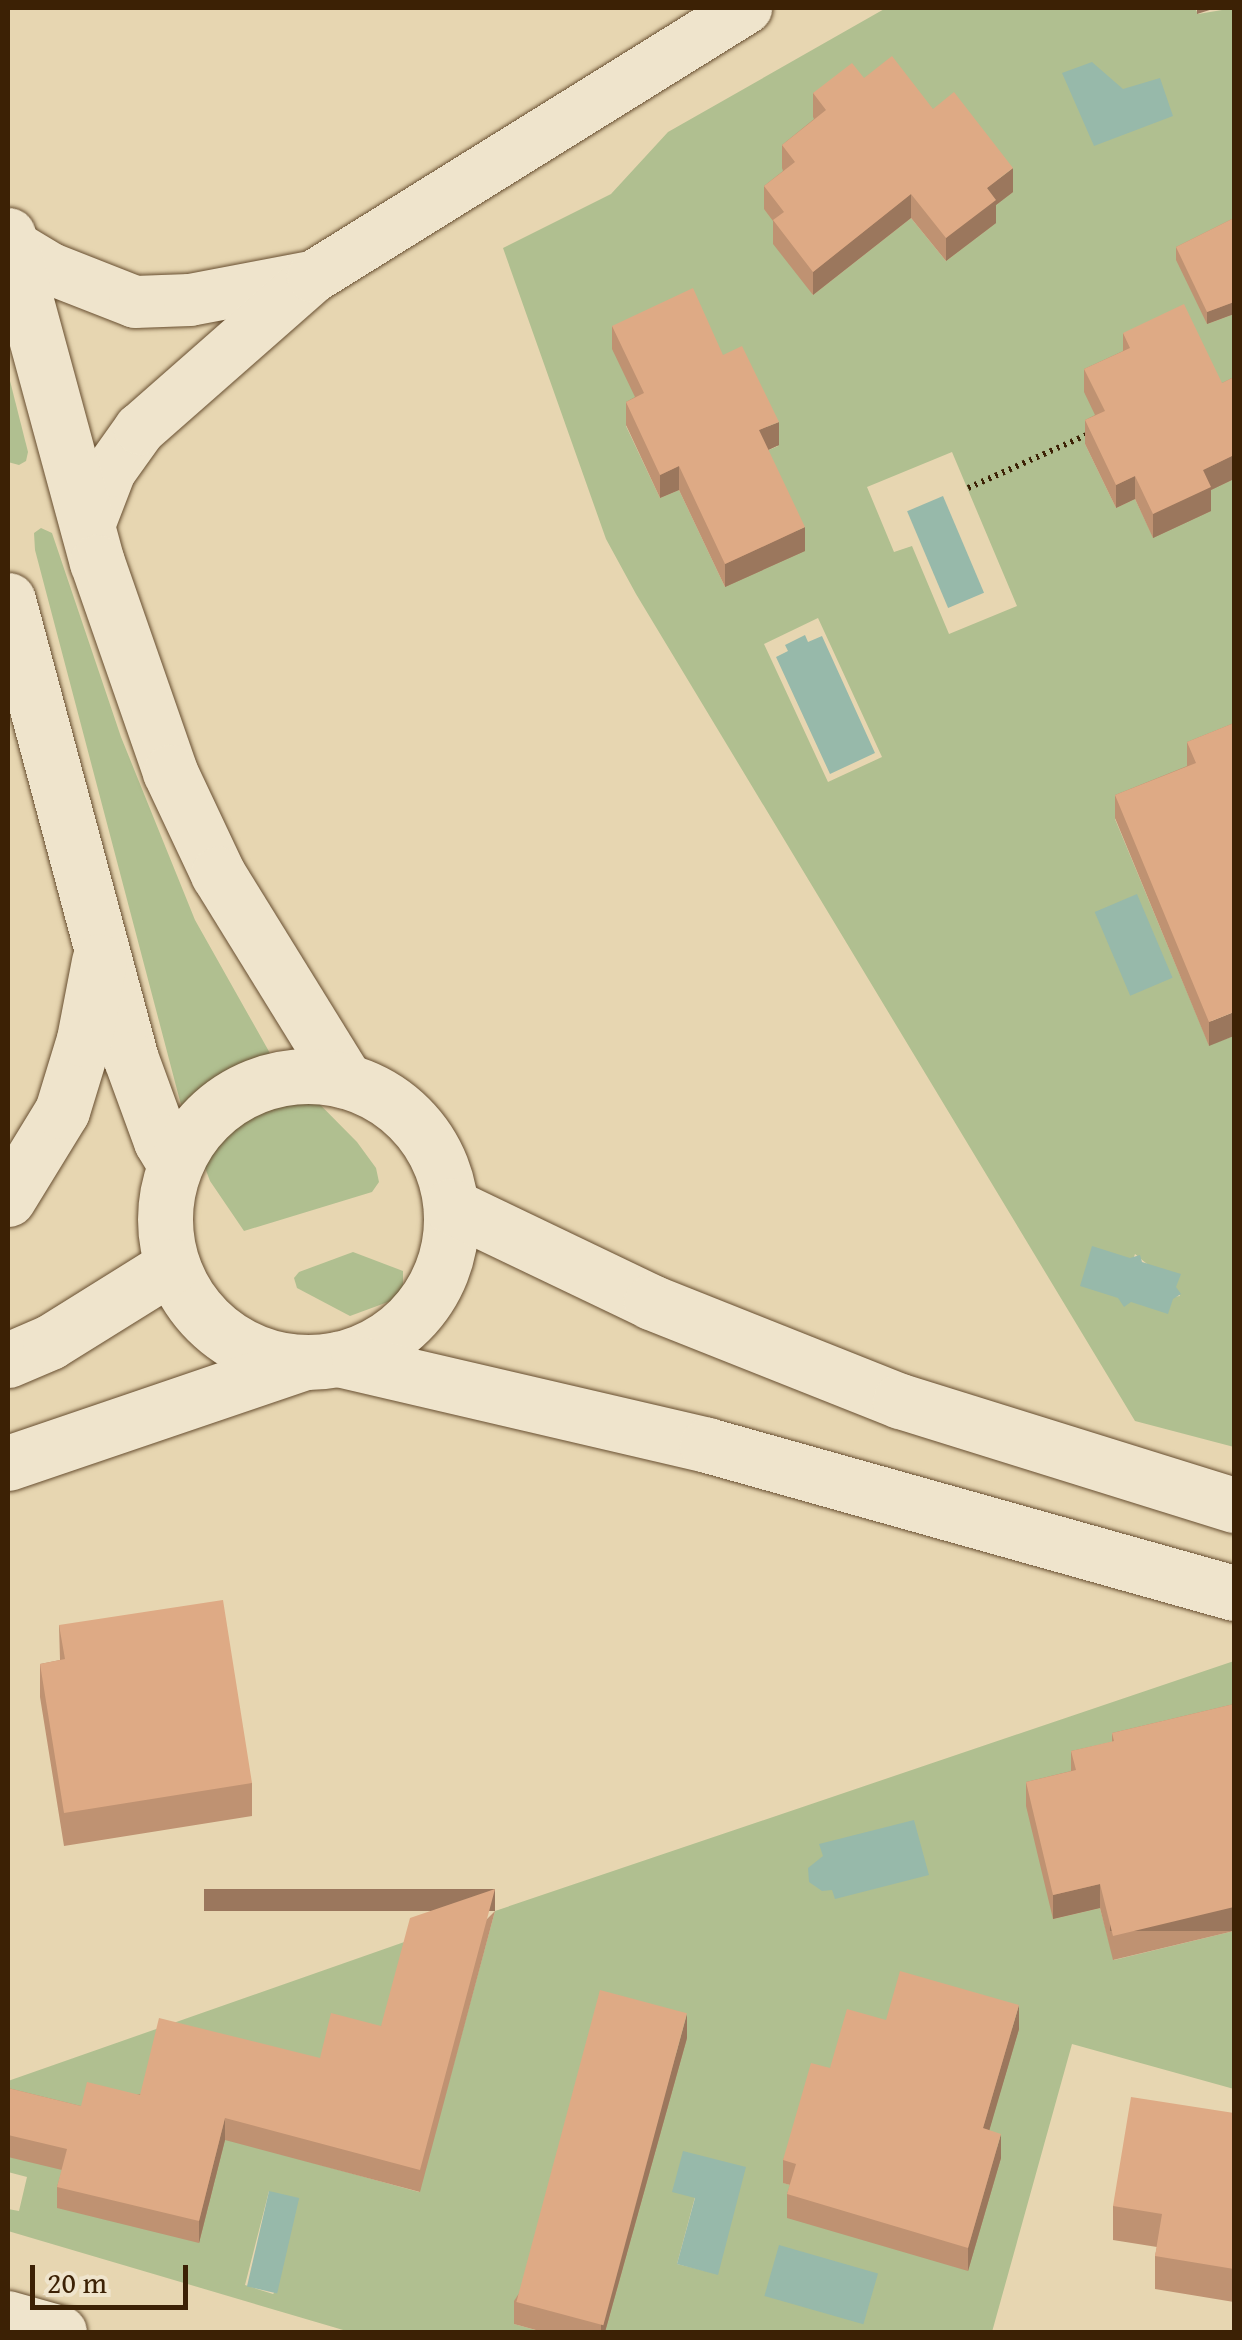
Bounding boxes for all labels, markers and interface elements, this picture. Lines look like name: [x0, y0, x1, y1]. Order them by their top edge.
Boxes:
scale bar: [35, 2245, 192, 2307]
text: 20 m: [47, 2260, 107, 2304]

